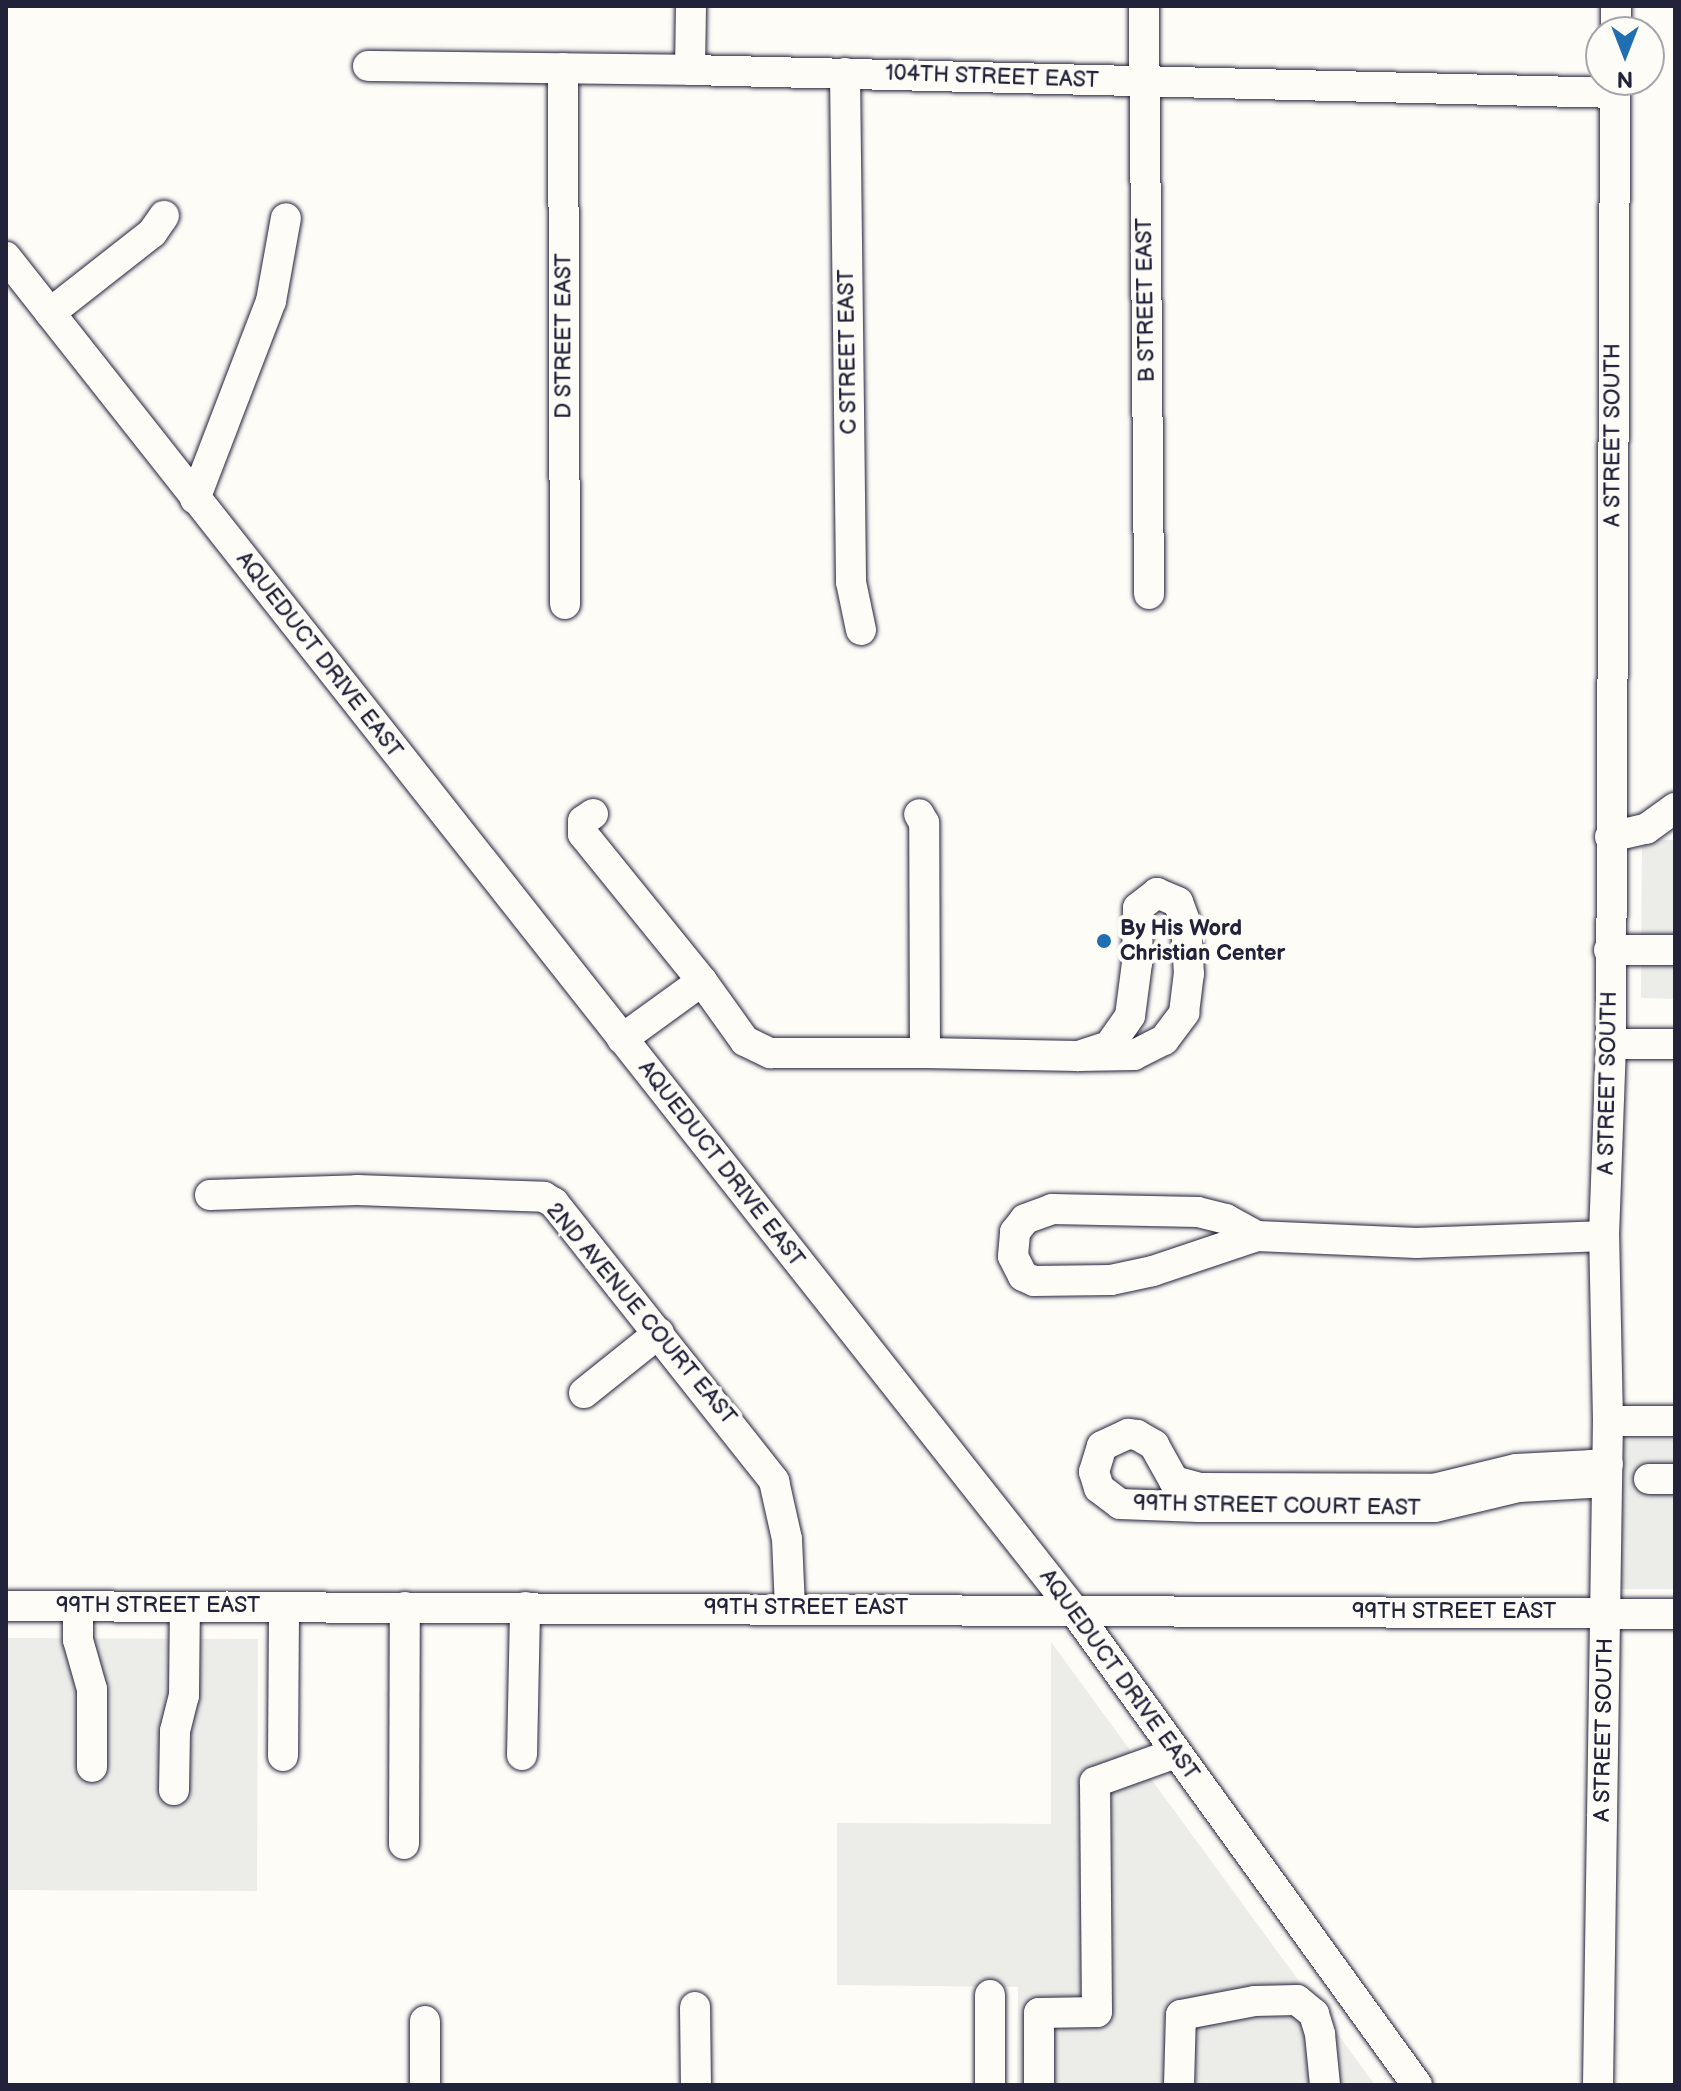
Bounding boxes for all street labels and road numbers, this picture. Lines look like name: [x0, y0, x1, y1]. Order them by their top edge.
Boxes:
street label: 104TH STREET EAST: [885, 60, 1099, 94]
street label: B STREET EAST: [1131, 217, 1161, 383]
street label: D STREET EAST: [551, 253, 577, 419]
street label: C STREET EAST: [833, 269, 863, 435]
street label: A STREET SOUTH: [1600, 343, 1626, 527]
street label: AQUEDUCT DRIVE EAST: [230, 547, 408, 763]
street label: A STREET SOUTH: [1593, 990, 1623, 1176]
street label: AQUEDUCT DRIVE EAST: [632, 1056, 810, 1272]
street label: 2ND AVENUE COURT EAST: [540, 1198, 742, 1430]
street label: 99TH STREET COURT EAST: [1133, 1490, 1421, 1522]
street label: AQUEDUCT DRIVE EAST: [1034, 1564, 1204, 1786]
street label: 99TH STREET EAST: [56, 1593, 260, 1619]
street label: 99TH STREET EAST: [704, 1595, 908, 1621]
street label: 99TH STREET EAST: [1352, 1599, 1556, 1625]
street label: A STREET SOUTH: [1589, 1637, 1619, 1823]

